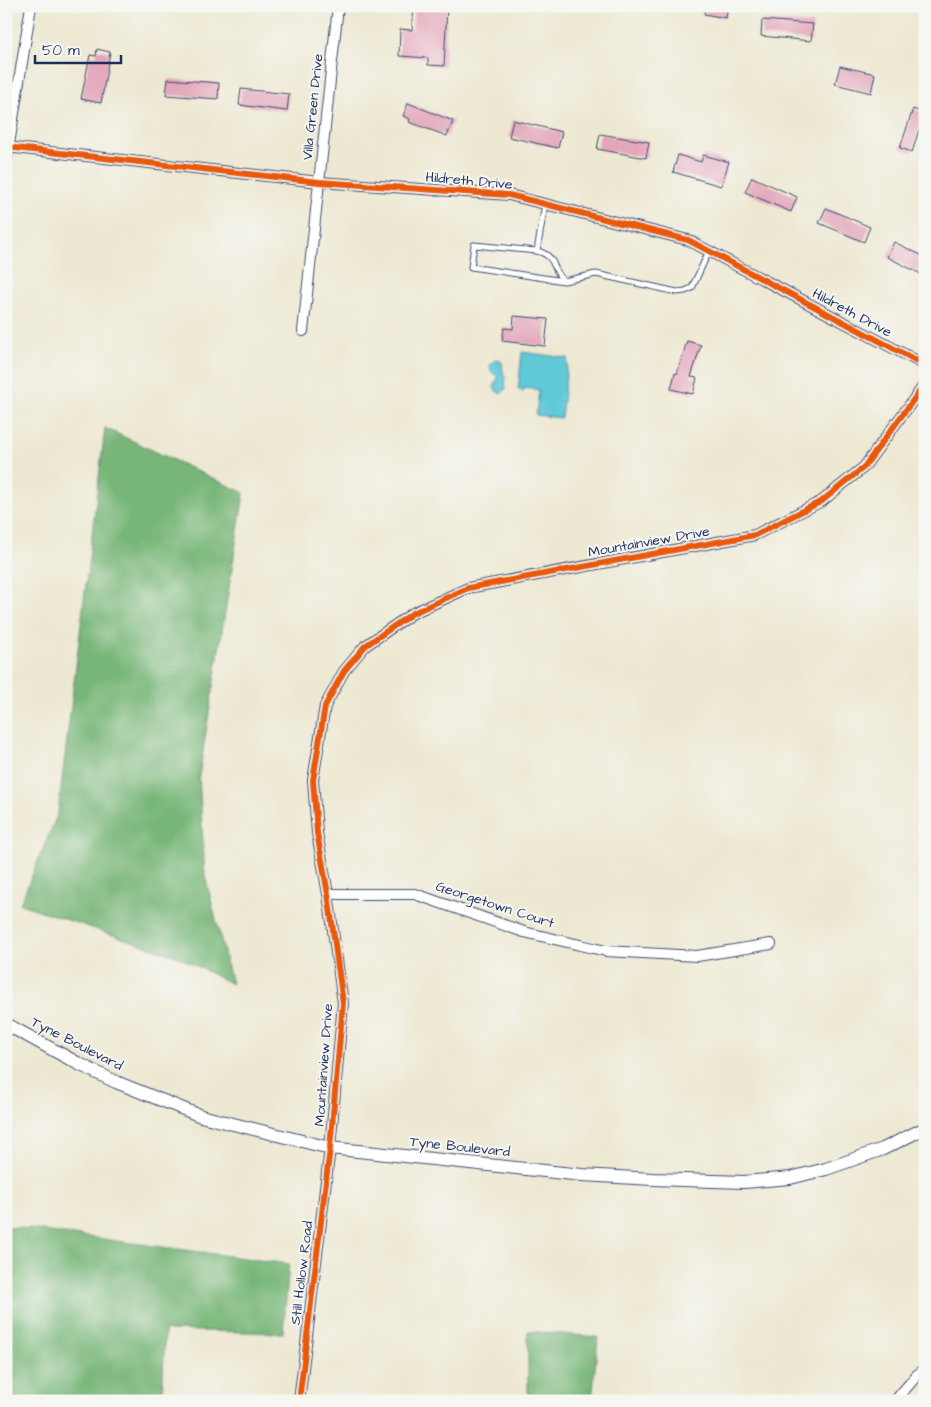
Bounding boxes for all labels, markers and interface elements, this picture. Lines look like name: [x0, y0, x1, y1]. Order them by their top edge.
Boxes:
scale bar: [35, 32, 121, 64]
text: 50 m: [42, 40, 80, 61]
street label: Villa Green Drive: [297, 52, 329, 161]
street label: Hildreth Drive: [425, 167, 514, 195]
street label: Hildreth Drive: [809, 284, 896, 343]
street label: Mountainview Drive: [587, 521, 712, 563]
street label: Georgetown Court: [433, 876, 557, 934]
street label: Mountainview Drive: [310, 1002, 338, 1127]
street label: Tyne Boulevard: [28, 1012, 126, 1076]
street label: Tyne Boulevard: [409, 1132, 511, 1162]
street label: Still Hollow Road: [286, 1220, 318, 1326]

